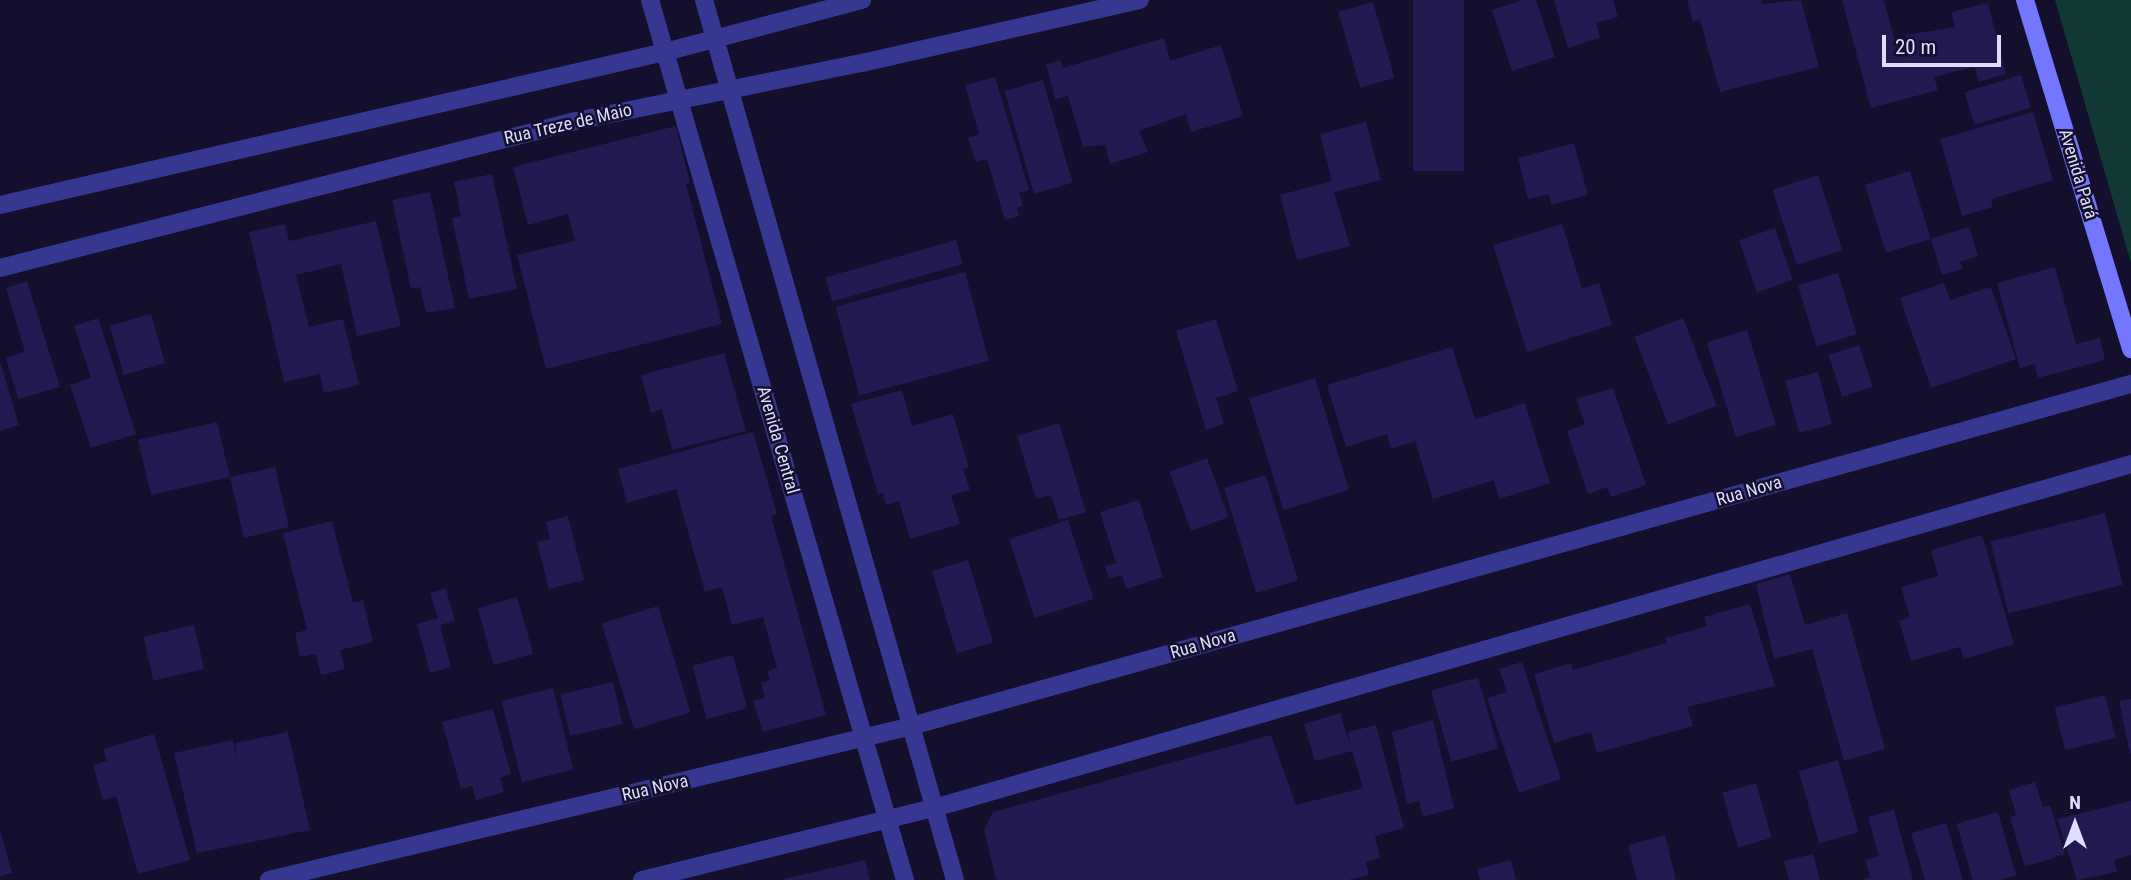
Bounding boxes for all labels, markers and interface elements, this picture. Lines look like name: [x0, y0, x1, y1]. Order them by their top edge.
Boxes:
scale bar: [1886, 21, 2005, 65]
text: 20 m: [1895, 35, 1936, 59]
street label: Rua Treze de Maio: [502, 99, 634, 149]
street label: Avenida Pará: [2054, 126, 2102, 222]
street label: Avenida Central: [752, 384, 804, 496]
street label: Rua Nova: [1714, 471, 1784, 511]
street label: Rua Nova: [1168, 624, 1238, 664]
street label: Rua Nova: [620, 770, 690, 806]
north arrow: [2040, 789, 2110, 859]
text: N: [2069, 791, 2081, 814]

